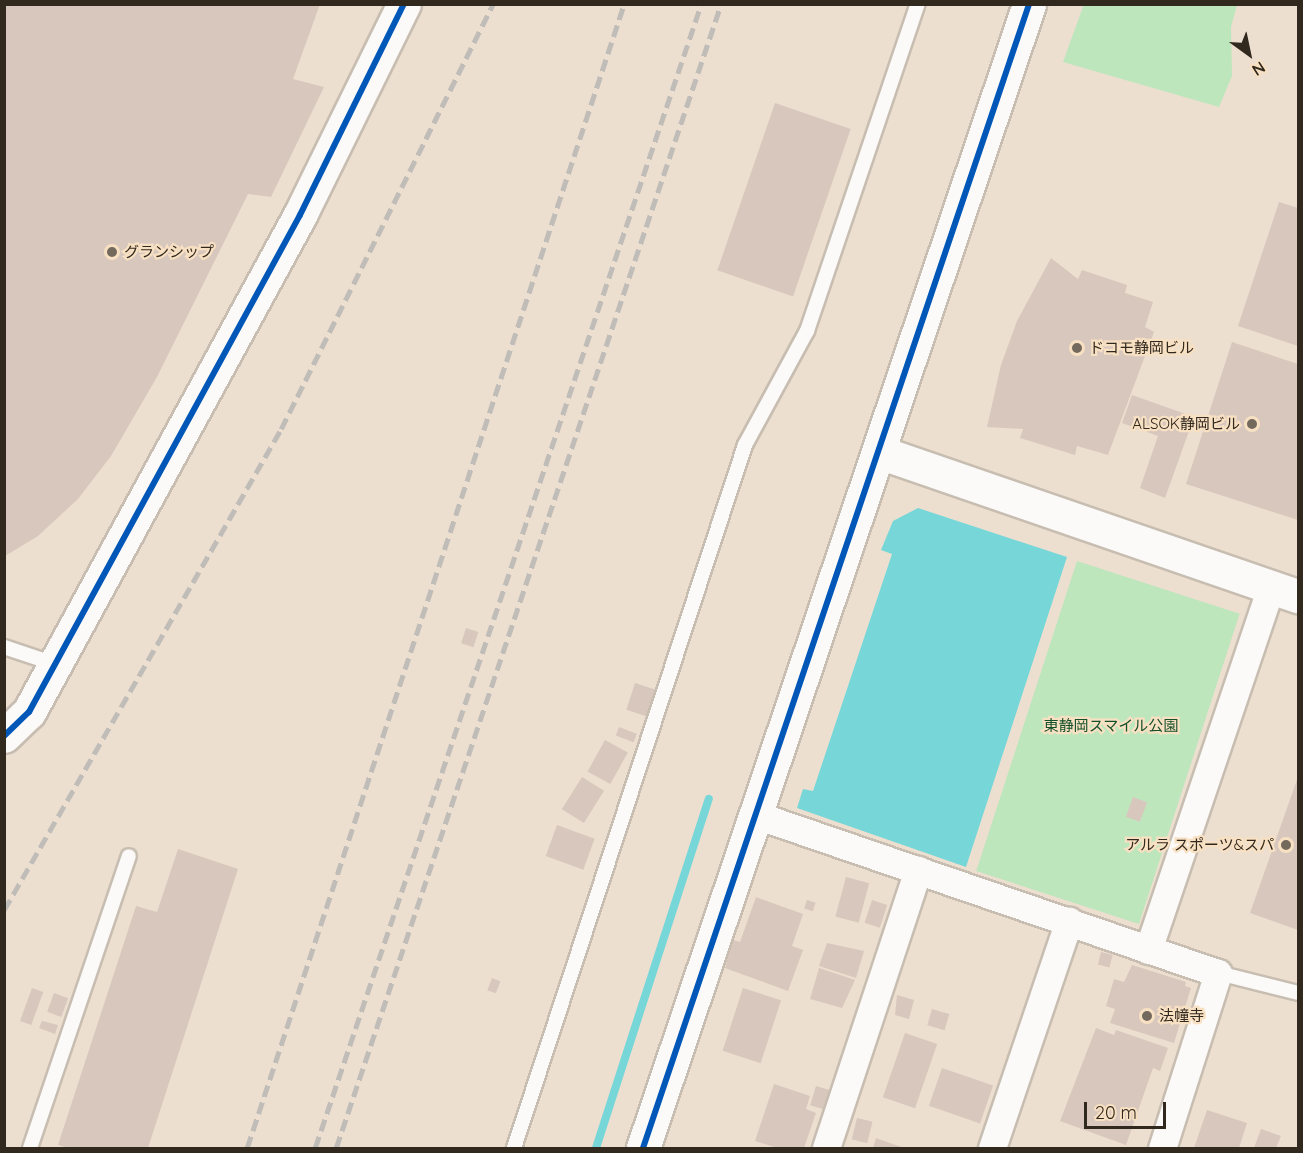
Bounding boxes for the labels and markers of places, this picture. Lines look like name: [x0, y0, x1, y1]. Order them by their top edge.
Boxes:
place label: グランシップ: [124, 243, 214, 261]
marker: グランシップ: [105, 245, 119, 259]
place label: ドコモ静岡ビル: [1089, 339, 1194, 357]
marker: ドコモ静岡ビル: [1070, 341, 1084, 355]
place label: ALSOK静岡ビル: [1132, 415, 1240, 433]
marker: ALSOK静岡ビル: [1245, 417, 1259, 431]
place label: アルラ スポーツ&スパ: [1125, 836, 1274, 854]
marker: アルラ スポーツ&スパ: [1279, 838, 1293, 852]
place label: 法幢寺: [1159, 1007, 1204, 1025]
marker: 法幢寺: [1140, 1009, 1154, 1023]

